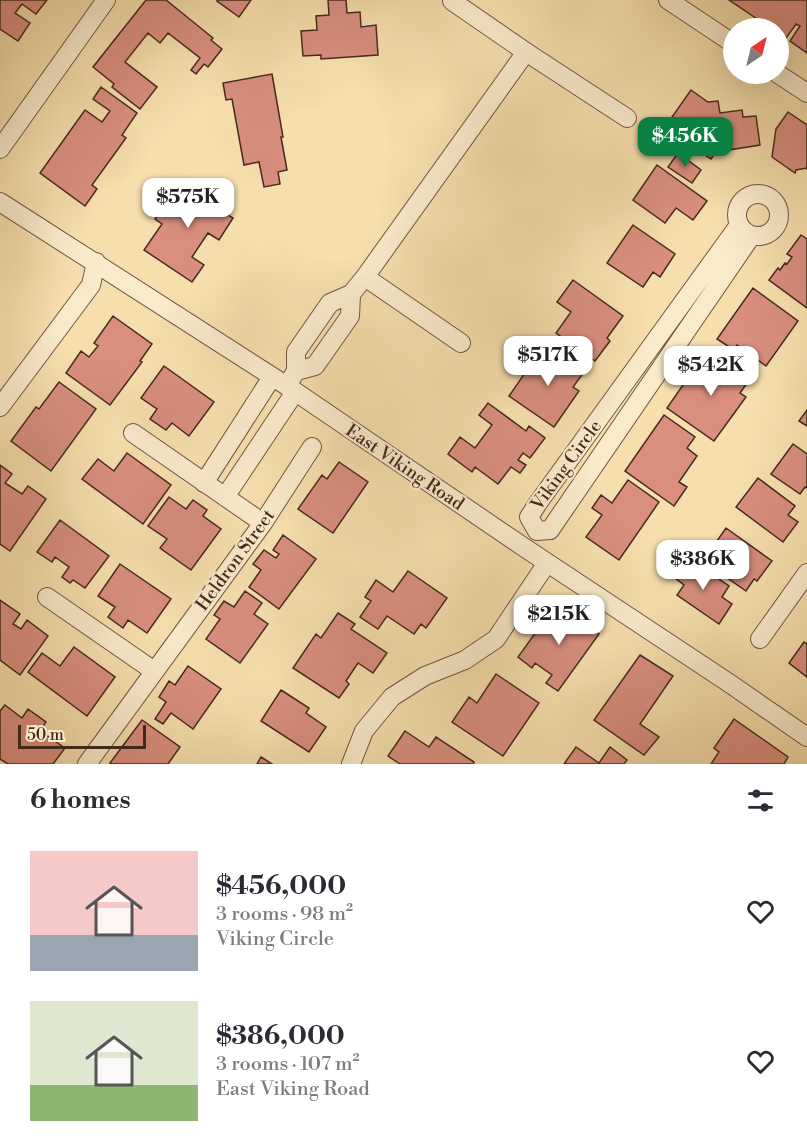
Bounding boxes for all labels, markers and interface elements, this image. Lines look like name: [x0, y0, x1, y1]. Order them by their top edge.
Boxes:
north arrow: [723, 18, 789, 84]
map controls: [723, 18, 789, 84]
pin: $456K: [643, 117, 727, 168]
text: $456K: [652, 124, 718, 149]
pin: $575K: [146, 178, 230, 229]
text: $575K: [156, 185, 220, 210]
pin: $517K: [506, 336, 590, 387]
text: $517K: [518, 343, 578, 368]
pin: $542K: [669, 346, 753, 397]
text: $542K: [678, 353, 744, 378]
street label: Viking Circle: [525, 416, 607, 516]
street label: East Viking Road: [341, 419, 469, 516]
street label: Heldron Street: [191, 504, 280, 616]
pin: $386K: [661, 540, 745, 591]
text: $386K: [670, 547, 736, 572]
pin: $215K: [517, 595, 601, 646]
text: $215K: [528, 602, 590, 627]
scale bar: [18, 722, 146, 750]
text: 50 m: [27, 725, 64, 745]
text: 6 homes: [30, 784, 131, 816]
icon: filters: [744, 784, 777, 817]
text: $456,000: [216, 870, 346, 902]
icon: home: [78, 875, 150, 947]
icon: heart: [744, 895, 777, 928]
text: 3 rooms · 98 m²: [216, 902, 353, 927]
text: Viking Circle: [216, 927, 334, 952]
text: $386,000: [216, 1020, 345, 1052]
icon: home: [78, 1025, 150, 1097]
icon: heart: [744, 1045, 777, 1078]
text: 3 rooms · 107 m²: [216, 1052, 360, 1077]
text: East Viking Road: [216, 1077, 370, 1102]

